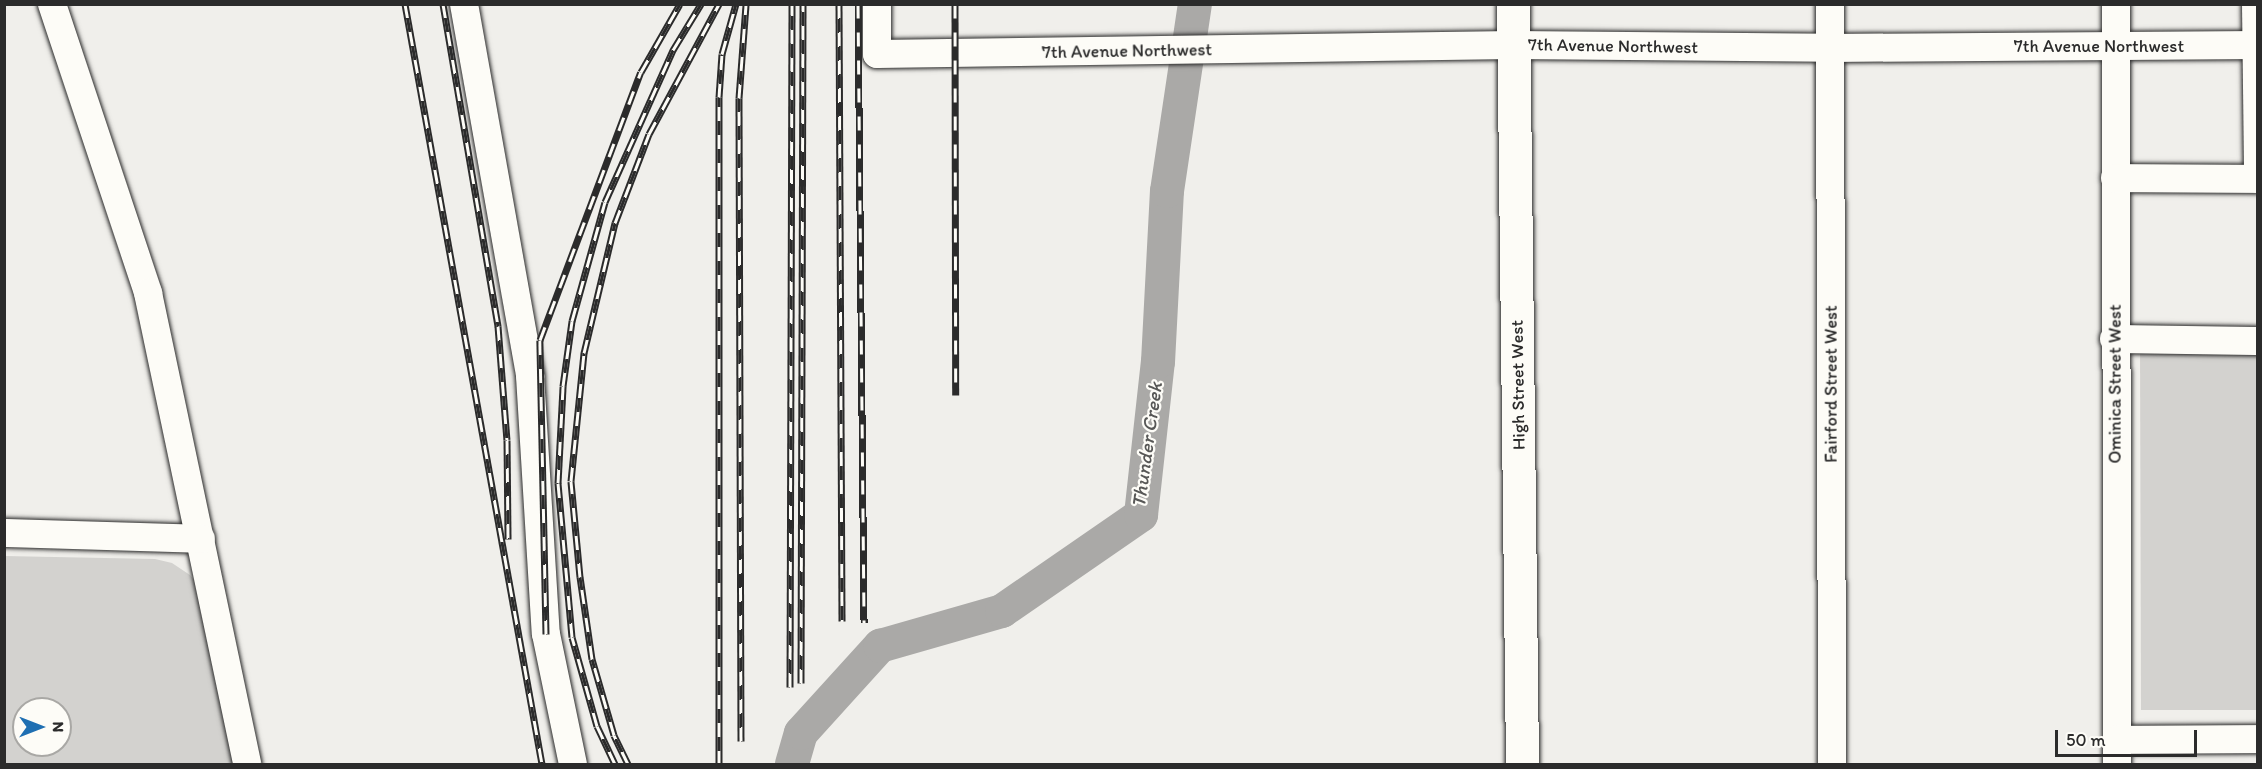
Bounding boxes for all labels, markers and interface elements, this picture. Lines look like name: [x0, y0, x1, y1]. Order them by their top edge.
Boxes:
street label: 7th Avenue Northwest: [1528, 34, 1698, 58]
street label: 7th Avenue Northwest: [2014, 35, 2184, 57]
street label: 7th Avenue Northwest: [1042, 39, 1212, 63]
street label: Ominica Street West: [2104, 305, 2126, 463]
street label: Fairford Street West: [1820, 306, 1842, 462]
street label: High Street West: [1506, 320, 1530, 450]
water label: Thunder Creek: [1126, 381, 1168, 509]
north arrow: [12, 697, 72, 757]
scale bar: [2058, 718, 2200, 756]
text: N: [49, 722, 68, 732]
text: 50 m: [2066, 729, 2106, 751]

